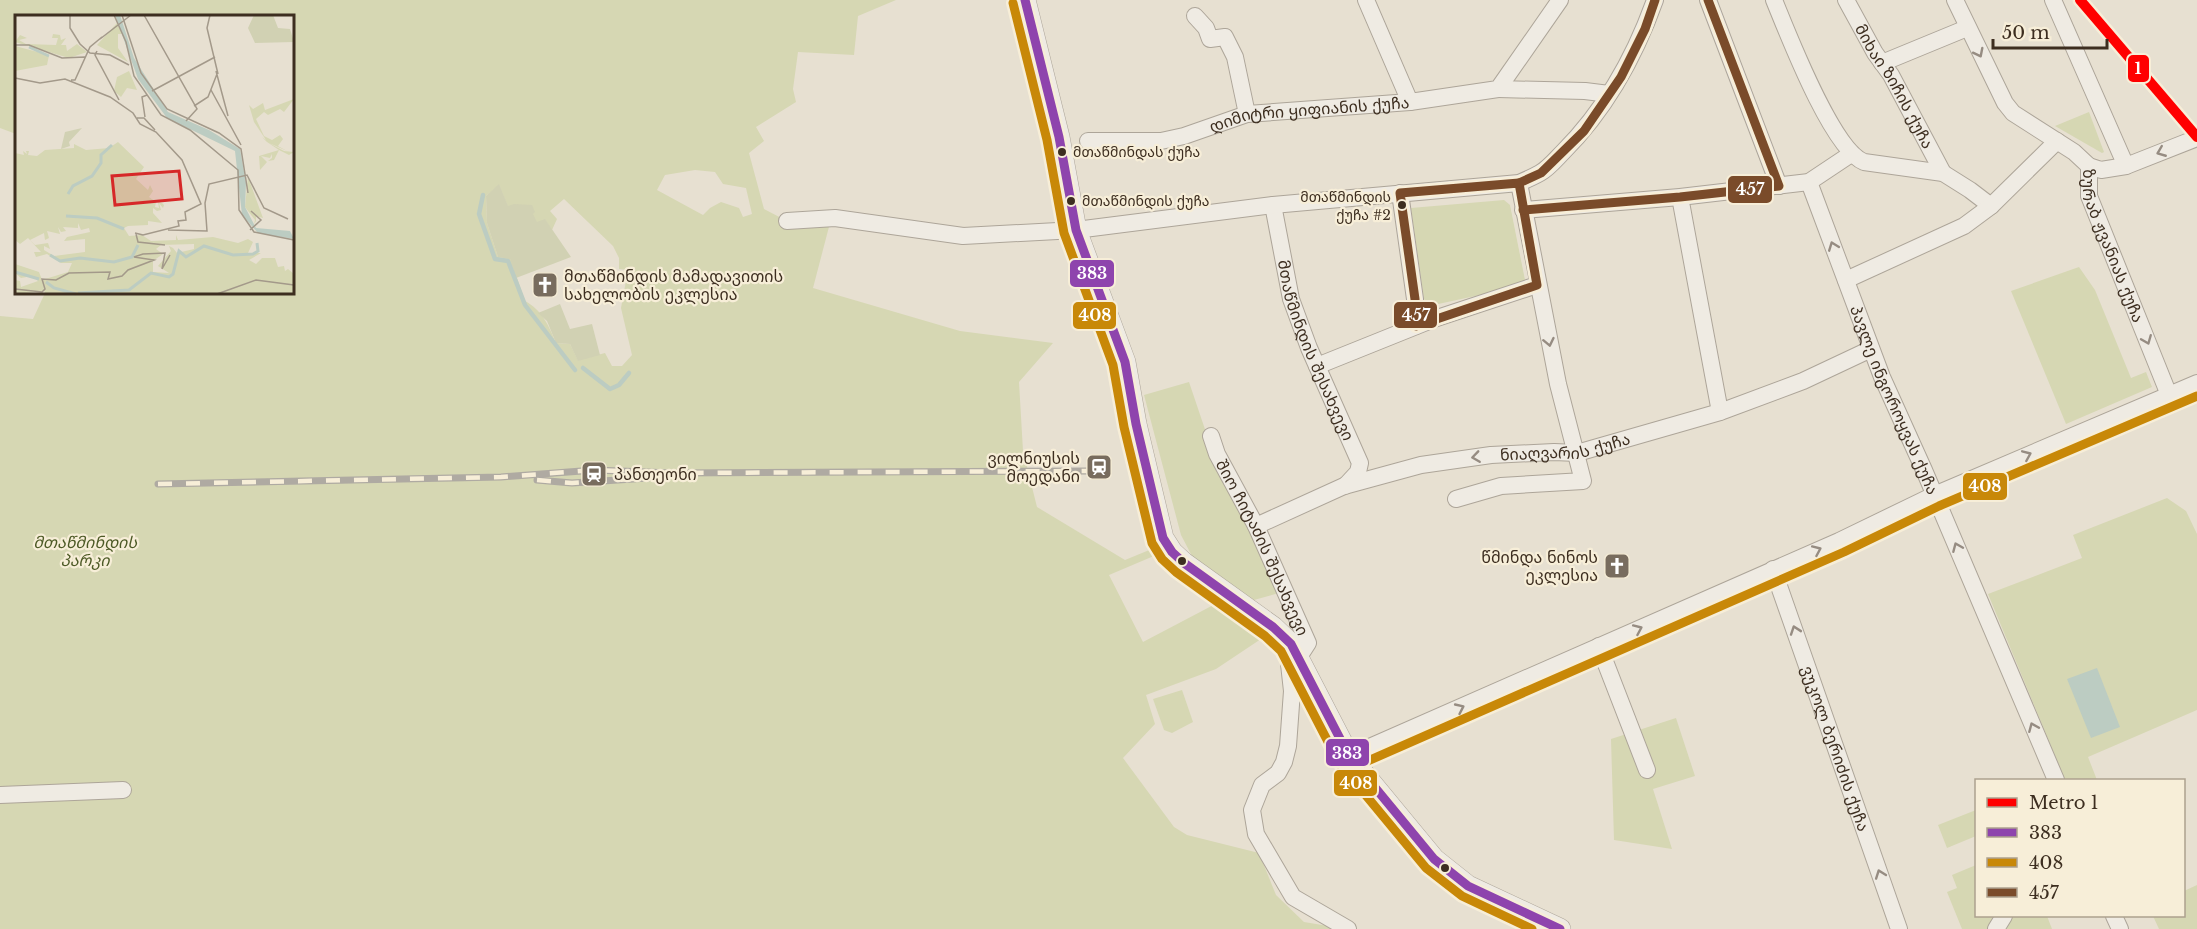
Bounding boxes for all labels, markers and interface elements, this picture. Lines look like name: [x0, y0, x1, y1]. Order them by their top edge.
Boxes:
scale bar: [1993, 12, 2107, 50]
inset map: [15, 15, 294, 294]
street label: მიხაი ზიჩის ქუჩა: [1851, 20, 1938, 152]
text: 50 m: [2002, 22, 2050, 44]
one-way arrow: [1972, 47, 1984, 58]
line badge: 1: [2127, 54, 2150, 83]
text: 1: [2135, 58, 2142, 78]
street label: დიმიტრი ყიფიანის ქუჩა: [1207, 92, 1410, 137]
place label: მთაწმინდას ქუჩა: [1073, 143, 1200, 161]
one-way arrow: [2157, 145, 2168, 157]
marker: მთაწმინდას ქუჩა: [1056, 146, 1068, 158]
street label: ზურაბ ჟვანიას ქუჩა: [2079, 169, 2149, 325]
line badge: 457: [1727, 175, 1773, 204]
text: 457: [1736, 179, 1765, 199]
place label: მთაწმინდის ქუჩა #2: [1300, 188, 1391, 224]
place label: მთაწმინდის ქუჩა: [1082, 192, 1210, 210]
marker: მთაწმინდის ქუჩა: [1065, 195, 1077, 207]
marker: მთაწმინდის ქუჩა #2: [1396, 199, 1408, 211]
one-way arrow: [1828, 241, 1840, 252]
street label: მთაწმინდის შესახვევი: [1274, 258, 1359, 444]
line badge: 383: [1069, 259, 1115, 288]
text: 383: [1077, 263, 1107, 283]
place label: მთაწმინდის მამადავითის სახელობის ეკლესია: [564, 266, 783, 305]
church icon: მთაწმინდის მამადავითის სახელობის ეკლესია: [530, 270, 560, 300]
line badge: 408: [1072, 301, 1117, 330]
line badge: 457: [1393, 301, 1438, 329]
street label: პავლე ინგოროყვას ქუჩა: [1846, 302, 1943, 497]
text: 408: [1079, 305, 1111, 325]
text: 457: [1402, 305, 1431, 325]
one-way arrow: [2140, 333, 2152, 344]
one-way arrow: [1542, 337, 1555, 347]
street label: ნიაღვარის ქუჩა: [1499, 428, 1632, 465]
place label: ვილნიუსის მოედანი: [988, 448, 1080, 487]
one-way arrow: [2020, 450, 2031, 462]
one-way arrow: [1472, 451, 1481, 463]
station icon: ვილნიუსის მოედანი: [1084, 452, 1114, 482]
street label: შიო ჩიტაძის შესახვევი: [1212, 456, 1313, 638]
station icon: პანთეონი: [579, 459, 609, 489]
place label: პანთეონი: [614, 464, 697, 484]
line badge: 408: [1962, 472, 2008, 501]
text: 408: [1969, 476, 2001, 496]
park label: მთაწმინდის პარკი: [33, 532, 137, 570]
one-way arrow: [1952, 543, 1964, 554]
one-way arrow: [1810, 545, 1821, 557]
place label: წმინდა ნინოს ეკლესია: [1481, 547, 1598, 586]
church icon: წმინდა ნინოს ეკლესია: [1602, 551, 1632, 581]
unlabelled marker: [1176, 555, 1188, 567]
one-way arrow: [1632, 624, 1643, 636]
one-way arrow: [1789, 625, 1802, 636]
street label: ვუკოლ ბერიძის ქუჩა: [1798, 663, 1874, 834]
one-way arrow: [1454, 703, 1465, 715]
one-way arrow: [2028, 722, 2040, 733]
line badge: 383: [1325, 738, 1370, 767]
text: 383: [1332, 743, 1362, 763]
line badge: 408: [1333, 769, 1378, 797]
text: 408: [1340, 773, 1372, 793]
legend: [1975, 779, 2185, 917]
text: Metro 1: [2029, 792, 2099, 814]
text: 383: [2029, 822, 2062, 844]
text: 408: [2029, 852, 2063, 874]
unlabelled marker: [1439, 862, 1451, 874]
one-way arrow: [1874, 869, 1887, 880]
text: 457: [2029, 882, 2060, 904]

